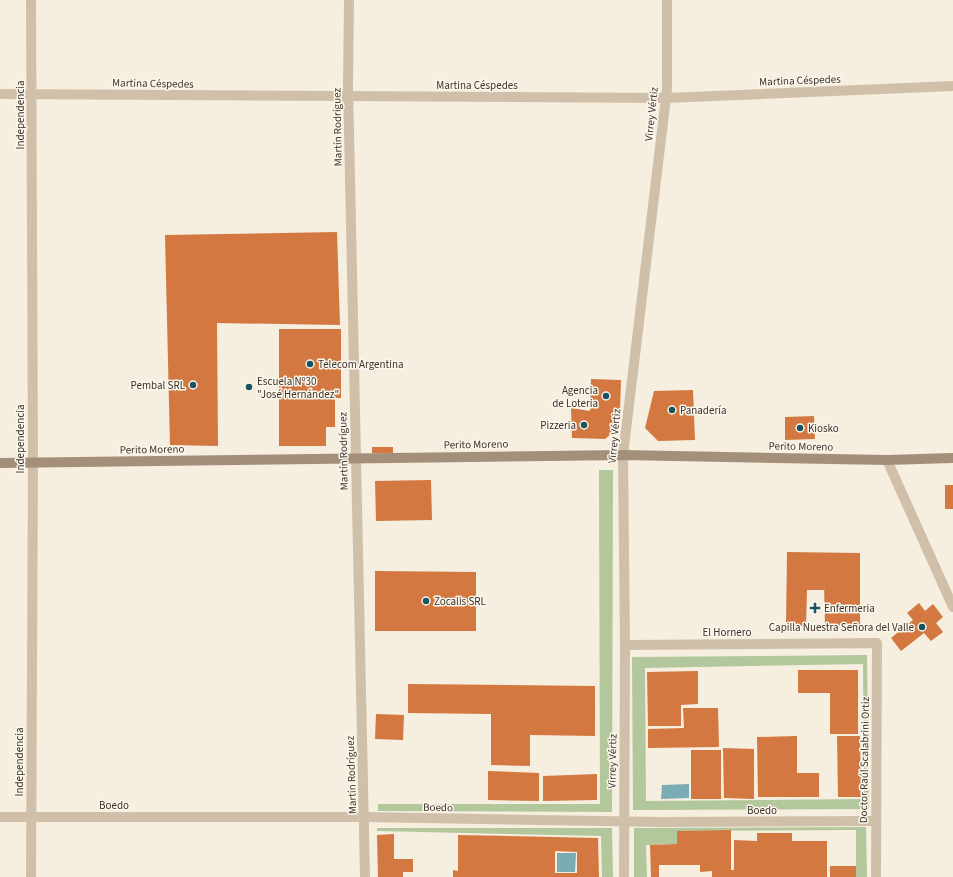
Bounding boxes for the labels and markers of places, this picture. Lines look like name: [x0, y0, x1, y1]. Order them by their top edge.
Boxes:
place label: Telecom Argentina: [318, 357, 403, 372]
marker: Telecom Argentina: [305, 359, 315, 369]
place label: Escuela Nº30 "José Hernández": [257, 374, 339, 402]
place label: Pembal SRL: [131, 378, 186, 393]
marker: Pembal SRL: [188, 380, 198, 390]
marker: Escuela Nº30 "José Hernández": [244, 382, 254, 392]
place label: Agencia de Loteria: [552, 383, 598, 411]
marker: Agencia de Loteria: [601, 391, 611, 401]
place label: Panadería: [680, 403, 727, 418]
marker: Panadería: [667, 405, 677, 415]
place label: Pizzeria: [540, 418, 576, 433]
marker: Pizzeria: [579, 420, 589, 430]
place label: Kiosko: [808, 421, 839, 436]
marker: Kiosko: [795, 423, 805, 433]
place label: Zocalis SRL: [434, 594, 487, 609]
marker: Zocalis SRL: [421, 596, 431, 606]
place label: Enfermeria: [824, 601, 875, 616]
marker: Enfermeria: [809, 602, 821, 614]
place label: Capilla Nuestra Señora del Valle: [769, 620, 915, 635]
marker: Capilla Nuestra Señora del Valle: [917, 622, 927, 632]

